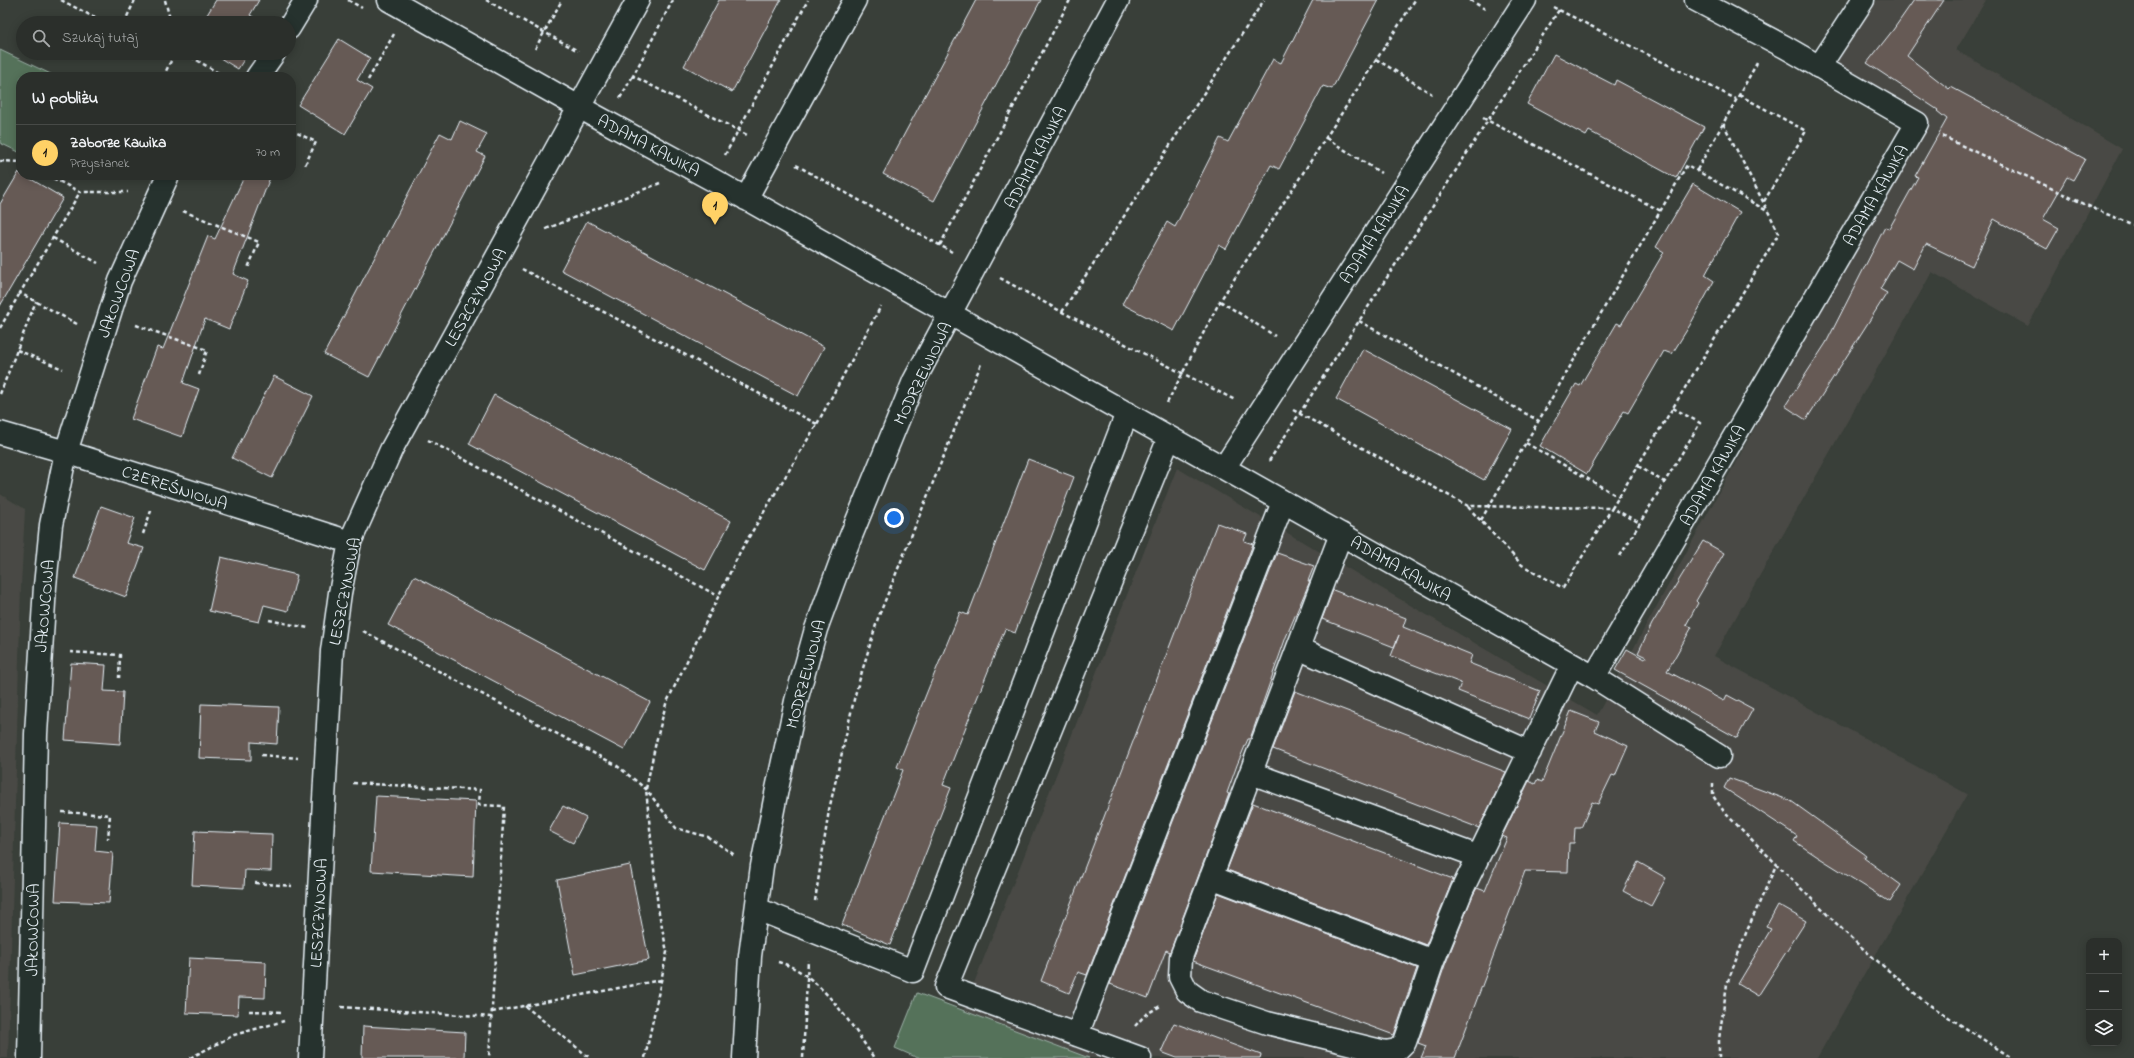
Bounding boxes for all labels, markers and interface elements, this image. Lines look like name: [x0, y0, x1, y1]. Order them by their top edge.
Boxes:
search box: [16, 16, 296, 60]
icon: search: [30, 27, 52, 49]
text: Szukaj tutaj: [62, 27, 138, 49]
text: W pobliżu: [32, 86, 98, 111]
street label: ADAMA KAWIKA: [999, 102, 1074, 213]
street label: ADAMA KAWIKA: [593, 109, 704, 184]
text: Zaborze Kawika: [70, 132, 166, 154]
street label: ADAMA KAWIKA: [1837, 141, 1915, 251]
text: 1: [43, 143, 47, 162]
text: 70 m: [256, 143, 280, 162]
text: Przystanek: [70, 154, 129, 173]
street label: ADAMA KAWIKA: [1334, 181, 1417, 289]
pin: 1: [702, 192, 728, 225]
street label: LESZCZYNOWA: [439, 244, 514, 352]
street label: JAŁOWCOWA: [92, 246, 147, 342]
street label: MODRZEWIOWA: [888, 318, 959, 429]
street label: ADAMA KAWIKA: [1674, 421, 1752, 531]
street label: CZEREŚNIOWA: [118, 460, 231, 517]
your location: [884, 508, 904, 528]
street label: ADAMA KAWIKA: [1345, 530, 1455, 608]
street label: LESZCZYNOWA: [323, 535, 368, 647]
street label: JAŁOWCOWA: [29, 559, 62, 654]
street label: MODRZEWIOWA: [780, 617, 833, 732]
street label: LESZCZYNOWA: [304, 858, 335, 968]
street label: JAŁOWCOWA: [20, 883, 47, 977]
map controls: [2086, 938, 2122, 1046]
button: +: [2086, 938, 2122, 974]
button: −: [2086, 974, 2122, 1010]
button: layers: [2086, 1010, 2122, 1046]

